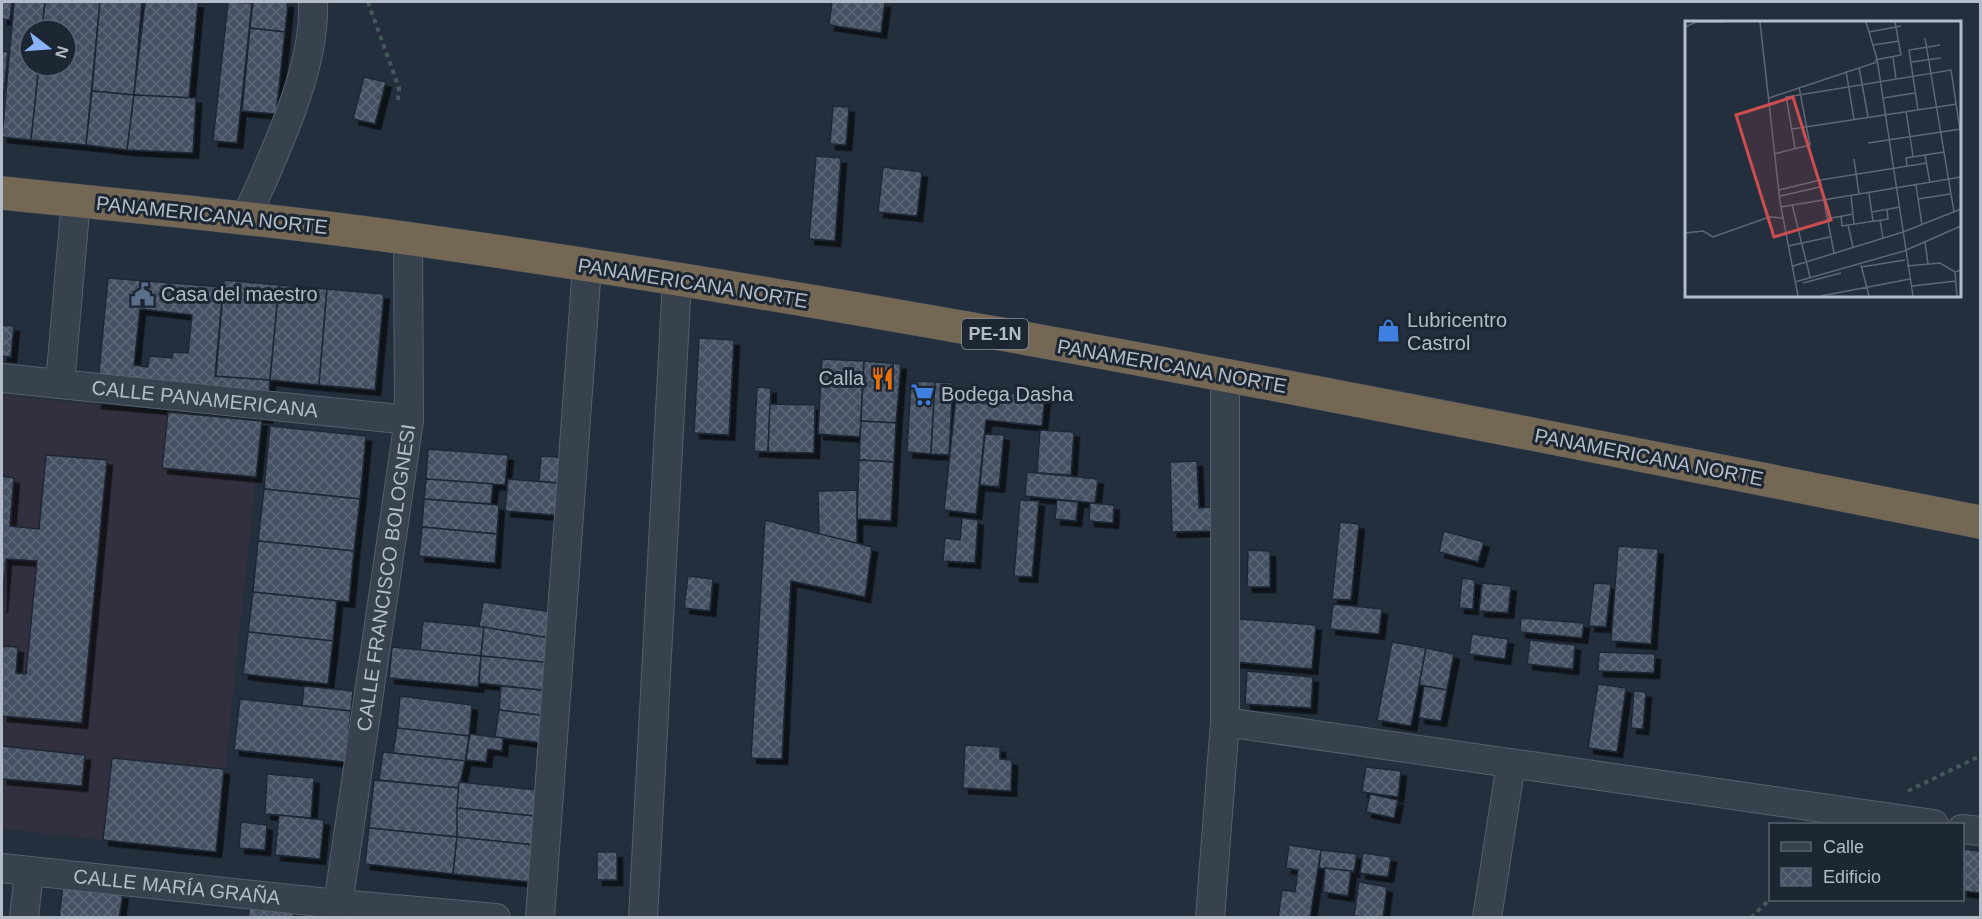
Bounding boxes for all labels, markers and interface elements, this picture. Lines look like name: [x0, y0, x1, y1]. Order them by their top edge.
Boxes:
north arrow: [18, 18, 78, 78]
inset map: [1685, 21, 1961, 297]
text: N: [52, 44, 72, 60]
street label: PANAMERICANA NORTE: [95, 192, 329, 238]
street label: PANAMERICANA NORTE: [576, 254, 810, 312]
public building icon: Casa del maestro: [130, 281, 156, 307]
place label: Casa del maestro: [161, 283, 318, 305]
place label: Lubricentro Castrol: [1407, 309, 1507, 354]
shop icon: Lubricentro Castrol: [1376, 318, 1402, 344]
road number: PE-1N: [962, 319, 1028, 349]
street label: PANAMERICANA NORTE: [1056, 335, 1288, 397]
restaurant icon: Calla: [869, 365, 895, 391]
place label: Calla: [818, 367, 865, 389]
street label: CALLE PANAMERICANA: [91, 376, 320, 422]
supermarket icon: Bodega Dasha: [910, 381, 936, 407]
place label: Bodega Dasha: [941, 383, 1074, 405]
street label: CALLE FRANCISCO BOLOGNESI: [353, 423, 419, 733]
street label: PANAMERICANA NORTE: [1533, 424, 1765, 490]
legend: [1769, 823, 1964, 901]
text: Calle: [1823, 837, 1864, 857]
street label: CALLE MARÍA GRAÑA: [72, 865, 282, 909]
text: Edificio: [1823, 867, 1881, 887]

